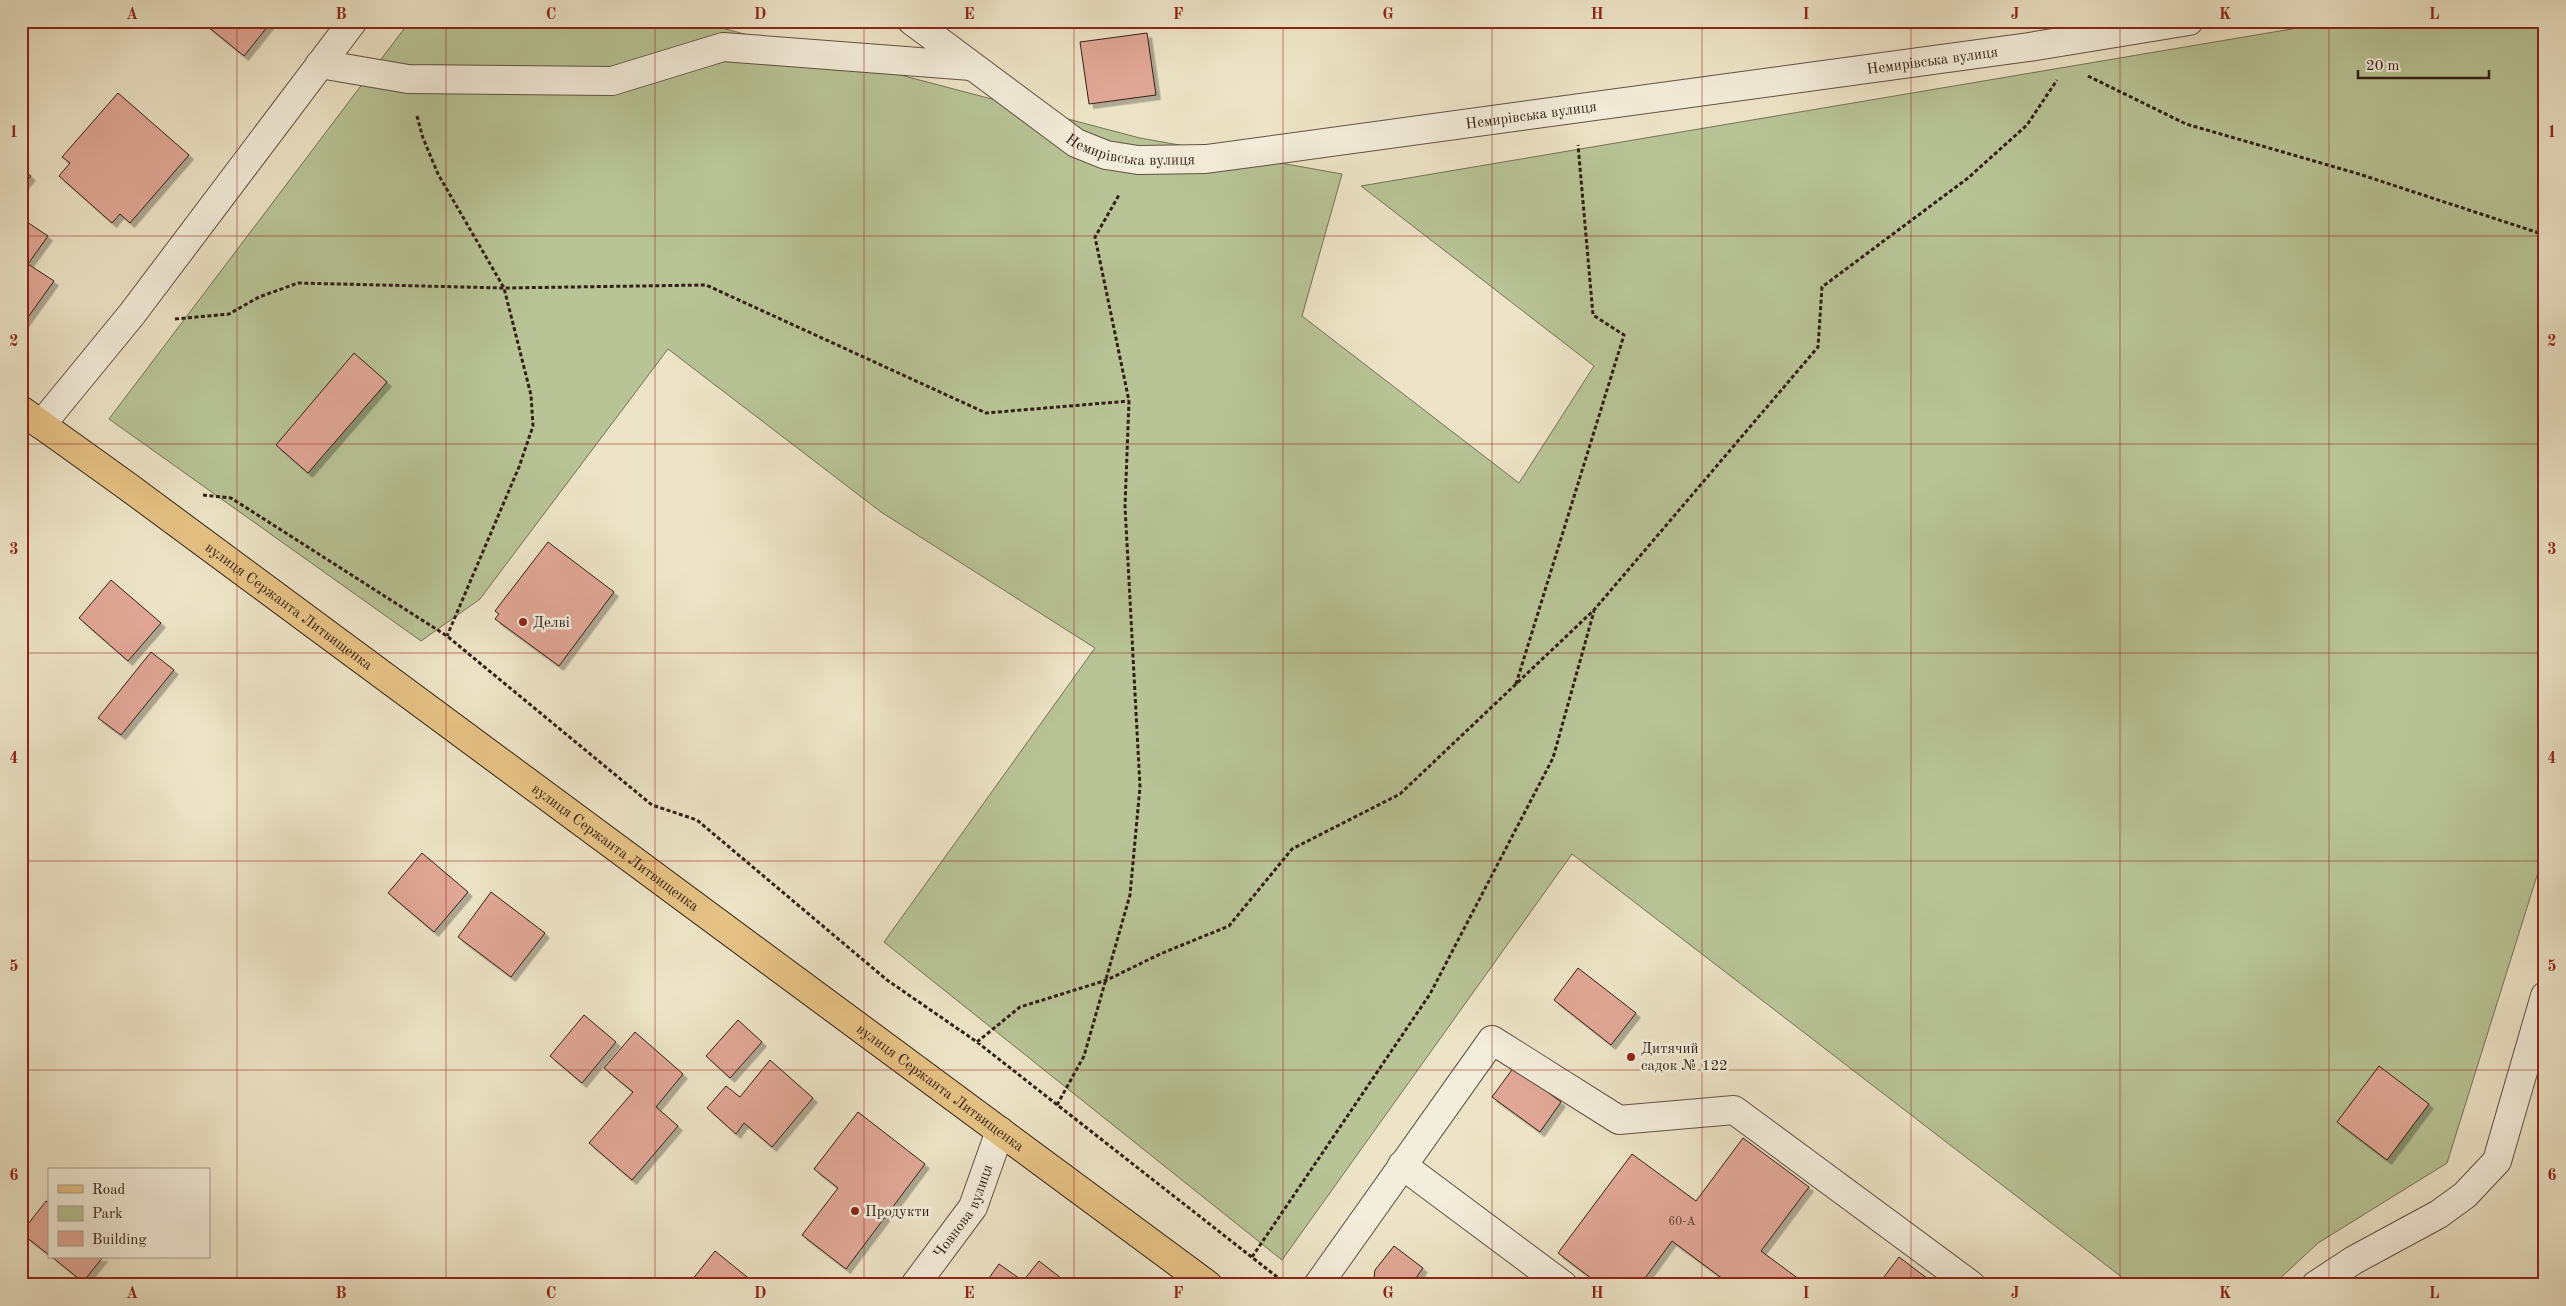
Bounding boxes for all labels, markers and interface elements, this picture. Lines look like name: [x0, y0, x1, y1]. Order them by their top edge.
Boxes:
text: A: [126, 7, 138, 23]
text: B: [335, 7, 347, 23]
text: C: [546, 7, 556, 23]
text: D: [754, 7, 766, 23]
text: E: [963, 7, 975, 23]
text: F: [1173, 7, 1184, 23]
text: G: [1382, 7, 1394, 23]
text: H: [1590, 7, 1604, 23]
text: I: [1802, 7, 1810, 23]
text: J: [2011, 7, 2020, 23]
text: K: [2219, 7, 2231, 23]
text: L: [2429, 7, 2440, 23]
street label: Немирівська вулиця: [1866, 45, 1999, 78]
scale bar: [2358, 48, 2490, 80]
text: 20 m: [2366, 59, 2400, 74]
street label: Немирівська вулиця: [1464, 100, 1598, 133]
text: 1: [9, 125, 19, 141]
text: 1: [2547, 125, 2557, 141]
street label: Немирівська вулиця: [1062, 132, 1195, 169]
text: 2: [9, 334, 19, 350]
text: 2: [2547, 334, 2557, 350]
street label: вулиця Сержанта Литвищенка: [202, 540, 375, 674]
text: 3: [9, 542, 19, 558]
text: 3: [2547, 542, 2557, 558]
marker: Делві: [517, 616, 529, 628]
place label: Делві: [533, 616, 570, 631]
text: 4: [9, 751, 19, 767]
text: 4: [2547, 751, 2557, 767]
street label: вулиця Сержанта Литвищенка: [528, 782, 702, 915]
text: 5: [9, 959, 19, 975]
text: 5: [2547, 959, 2557, 975]
street label: вулиця Сержанта Литвищенка: [853, 1022, 1026, 1155]
place label: Дитячий садок № 122: [1641, 1042, 1728, 1074]
marker: Дитячий садок № 122: [1625, 1051, 1637, 1063]
street label: Човнова вулиця: [932, 1163, 997, 1262]
text: 6: [9, 1168, 19, 1184]
legend: [48, 1168, 210, 1258]
text: 6: [2547, 1168, 2557, 1184]
text: Road: [92, 1183, 126, 1198]
marker: Продукти: [849, 1205, 861, 1217]
place label: Продукти: [865, 1205, 930, 1220]
text: Park: [92, 1207, 123, 1222]
house number: 60-А: [1668, 1216, 1696, 1228]
text: Building: [92, 1233, 147, 1248]
text: A: [126, 1286, 138, 1302]
text: B: [335, 1286, 347, 1302]
text: C: [546, 1286, 556, 1302]
text: D: [754, 1286, 766, 1302]
text: E: [963, 1286, 975, 1302]
text: F: [1173, 1286, 1184, 1302]
text: G: [1382, 1286, 1394, 1302]
text: H: [1590, 1286, 1604, 1302]
text: I: [1802, 1286, 1810, 1302]
text: J: [2011, 1286, 2020, 1302]
text: K: [2219, 1286, 2231, 1302]
text: L: [2429, 1286, 2440, 1302]

